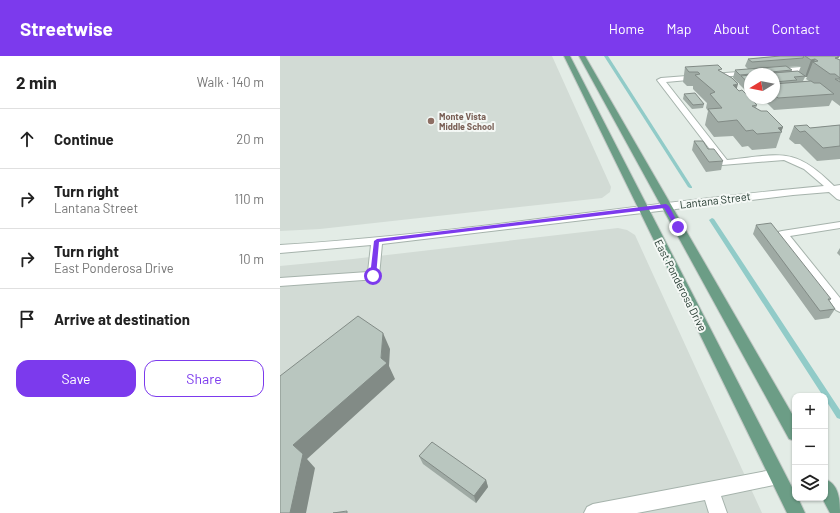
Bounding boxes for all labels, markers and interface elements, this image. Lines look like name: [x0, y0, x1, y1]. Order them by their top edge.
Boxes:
text: Streetwise: [20, 17, 113, 40]
text: Home: [609, 20, 645, 37]
text: Map: [667, 20, 691, 37]
text: About: [713, 20, 750, 37]
text: Contact: [772, 20, 820, 37]
north arrow: [744, 68, 780, 104]
text: 2 min: [16, 72, 57, 92]
text: Walk · 140 m: [197, 74, 264, 90]
place label: Monte Vista Middle School: [439, 111, 494, 132]
marker: Monte Vista Middle School: [426, 116, 436, 126]
icon: ahead: [16, 128, 38, 150]
text: Continue: [54, 130, 114, 148]
text: 20 m: [236, 131, 264, 147]
text: Turn right: [54, 182, 119, 200]
icon: right: [16, 188, 38, 210]
street label: Lantana Street: [679, 189, 751, 211]
text: 110 m: [234, 191, 264, 207]
text: Lantana Street: [54, 200, 138, 216]
route end: [669, 218, 687, 236]
street label: East Ponderosa Drive: [652, 237, 710, 333]
text: Turn right: [54, 242, 119, 260]
icon: right: [16, 248, 38, 270]
text: 10 m: [239, 251, 264, 267]
text: East Ponderosa Drive: [54, 260, 174, 276]
route start: [364, 267, 382, 285]
icon: arrive: [16, 308, 38, 330]
text: Arrive at destination: [54, 310, 190, 328]
button: Save: [16, 360, 136, 397]
button: Share: [144, 360, 264, 397]
map controls: [792, 393, 828, 501]
button: +: [792, 393, 828, 429]
button: −: [792, 429, 828, 465]
button: layers: [792, 465, 828, 501]

